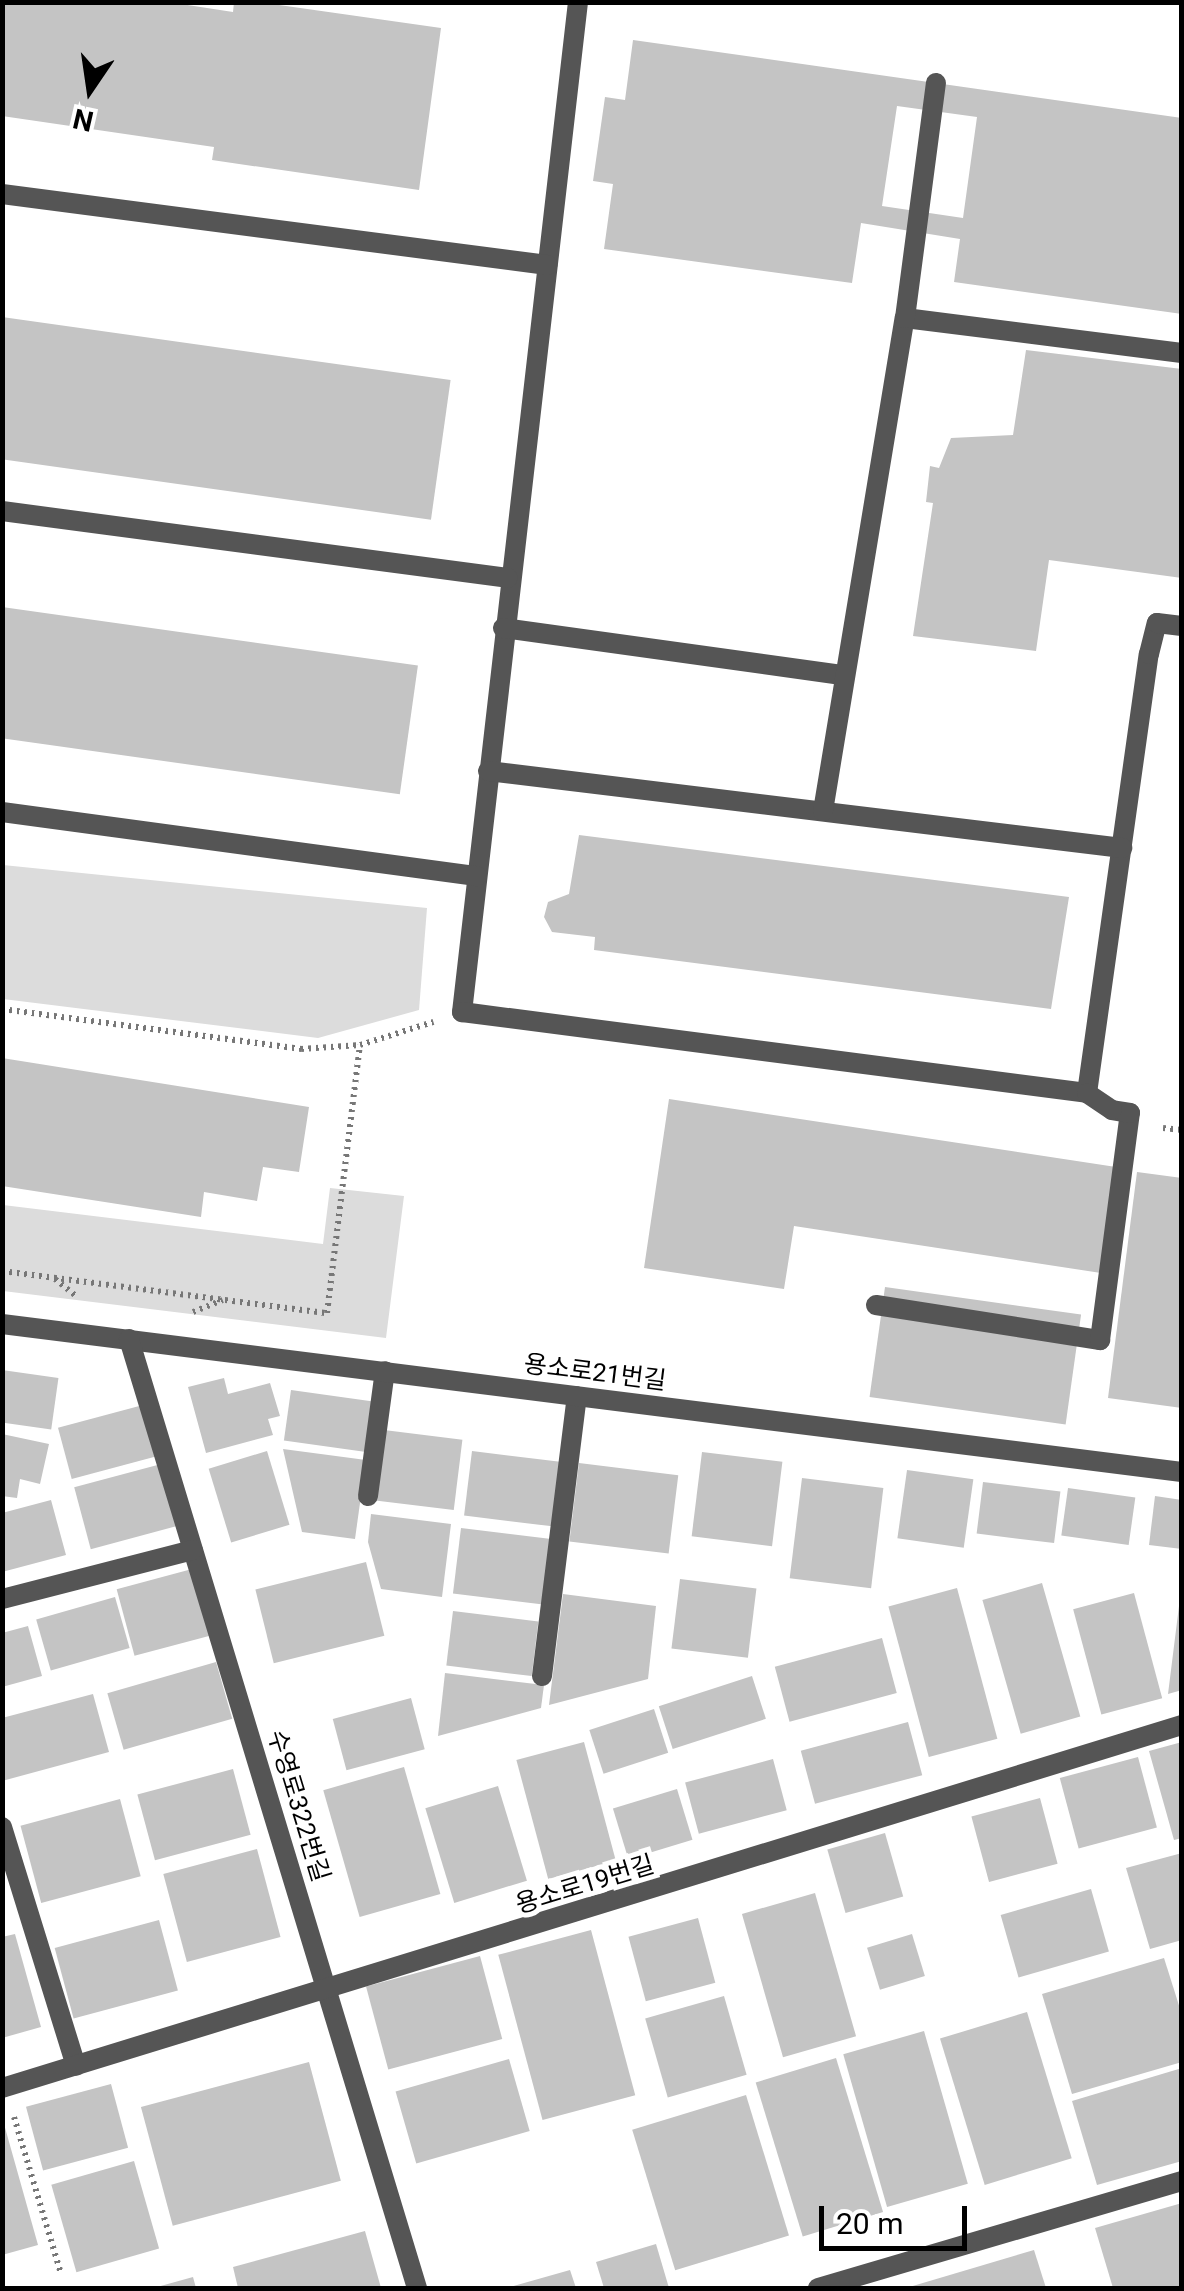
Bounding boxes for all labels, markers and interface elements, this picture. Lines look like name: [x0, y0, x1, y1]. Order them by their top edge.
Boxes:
north arrow: [40, 40, 140, 140]
text: N: [70, 101, 96, 138]
street label: 용소로21번길: [522, 1349, 668, 1397]
street label: 수영로322번길: [261, 1726, 335, 1886]
street label: 용소로19번길: [512, 1850, 658, 1920]
scale bar: [824, 2186, 972, 2248]
text: 20 m: [836, 2206, 903, 2241]

